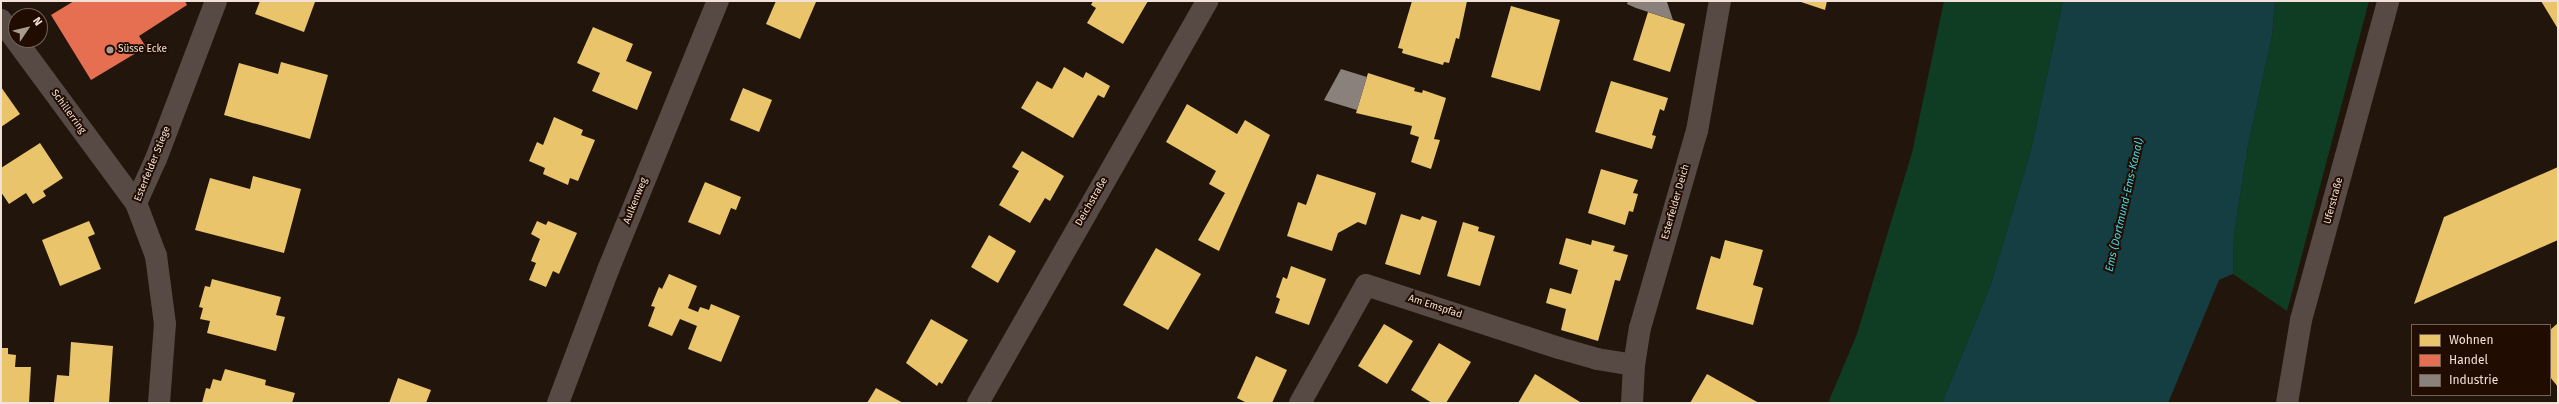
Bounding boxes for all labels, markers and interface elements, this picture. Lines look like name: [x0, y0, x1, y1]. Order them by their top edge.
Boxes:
north arrow: [8, 8, 48, 48]
text: N: [30, 15, 45, 28]
place label: Süsse Ecke: [118, 44, 167, 56]
marker: Süsse Ecke: [105, 45, 115, 55]
street label: Schillerring: [48, 88, 88, 136]
street label: Esterfelder Stiege: [132, 125, 174, 203]
water label: Ems (Dortmund-Ems-Kanal): [2103, 137, 2147, 273]
street label: Esterfelder Deich: [1660, 163, 1692, 241]
street label: Aulkenweg: [621, 176, 651, 226]
street label: Deichstraße: [1073, 176, 1111, 228]
street label: Uferstraße: [2322, 176, 2346, 226]
street label: Am Emspfad: [1407, 293, 1463, 321]
legend: [2411, 324, 2551, 396]
text: Wohnen: [2449, 333, 2493, 347]
text: Handel: [2449, 353, 2488, 367]
text: Industrie: [2449, 373, 2498, 387]

